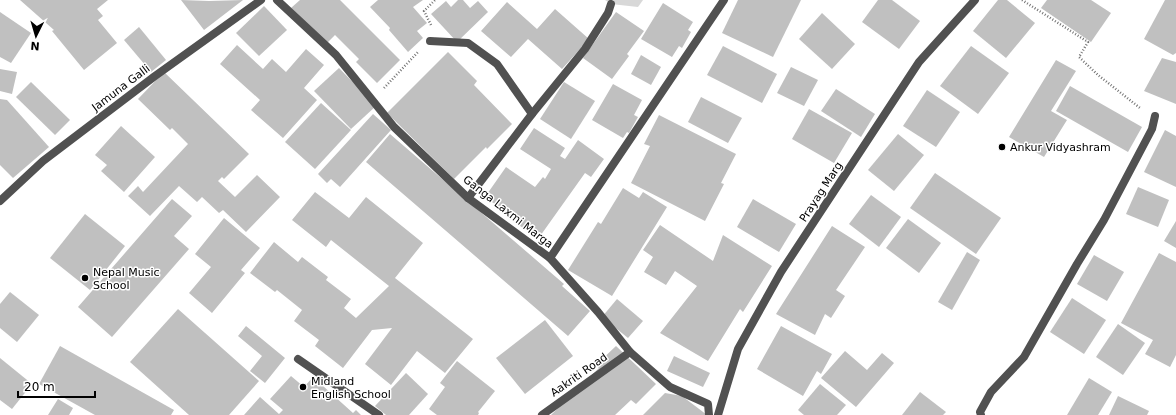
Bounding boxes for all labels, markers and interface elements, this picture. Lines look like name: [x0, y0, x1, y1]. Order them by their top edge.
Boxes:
north arrow: [16, 16, 56, 56]
text: N: [30, 39, 40, 52]
street label: Jamuna Galli: [89, 62, 153, 115]
place label: Ankur Vidyashram: [1010, 141, 1111, 154]
marker: Ankur Vidyashram: [997, 142, 1007, 152]
street label: Prayag Marg: [797, 160, 845, 224]
street label: Ganga Laxmi Marga: [461, 173, 555, 251]
place label: Nepal Music School: [93, 266, 160, 292]
marker: Nepal Music School: [80, 273, 90, 283]
street label: Aakriti Road: [548, 351, 610, 399]
scale bar: [18, 373, 95, 399]
place label: Midland English School: [311, 375, 391, 401]
text: 20 m: [24, 380, 55, 394]
marker: Midland English School: [298, 382, 308, 392]

